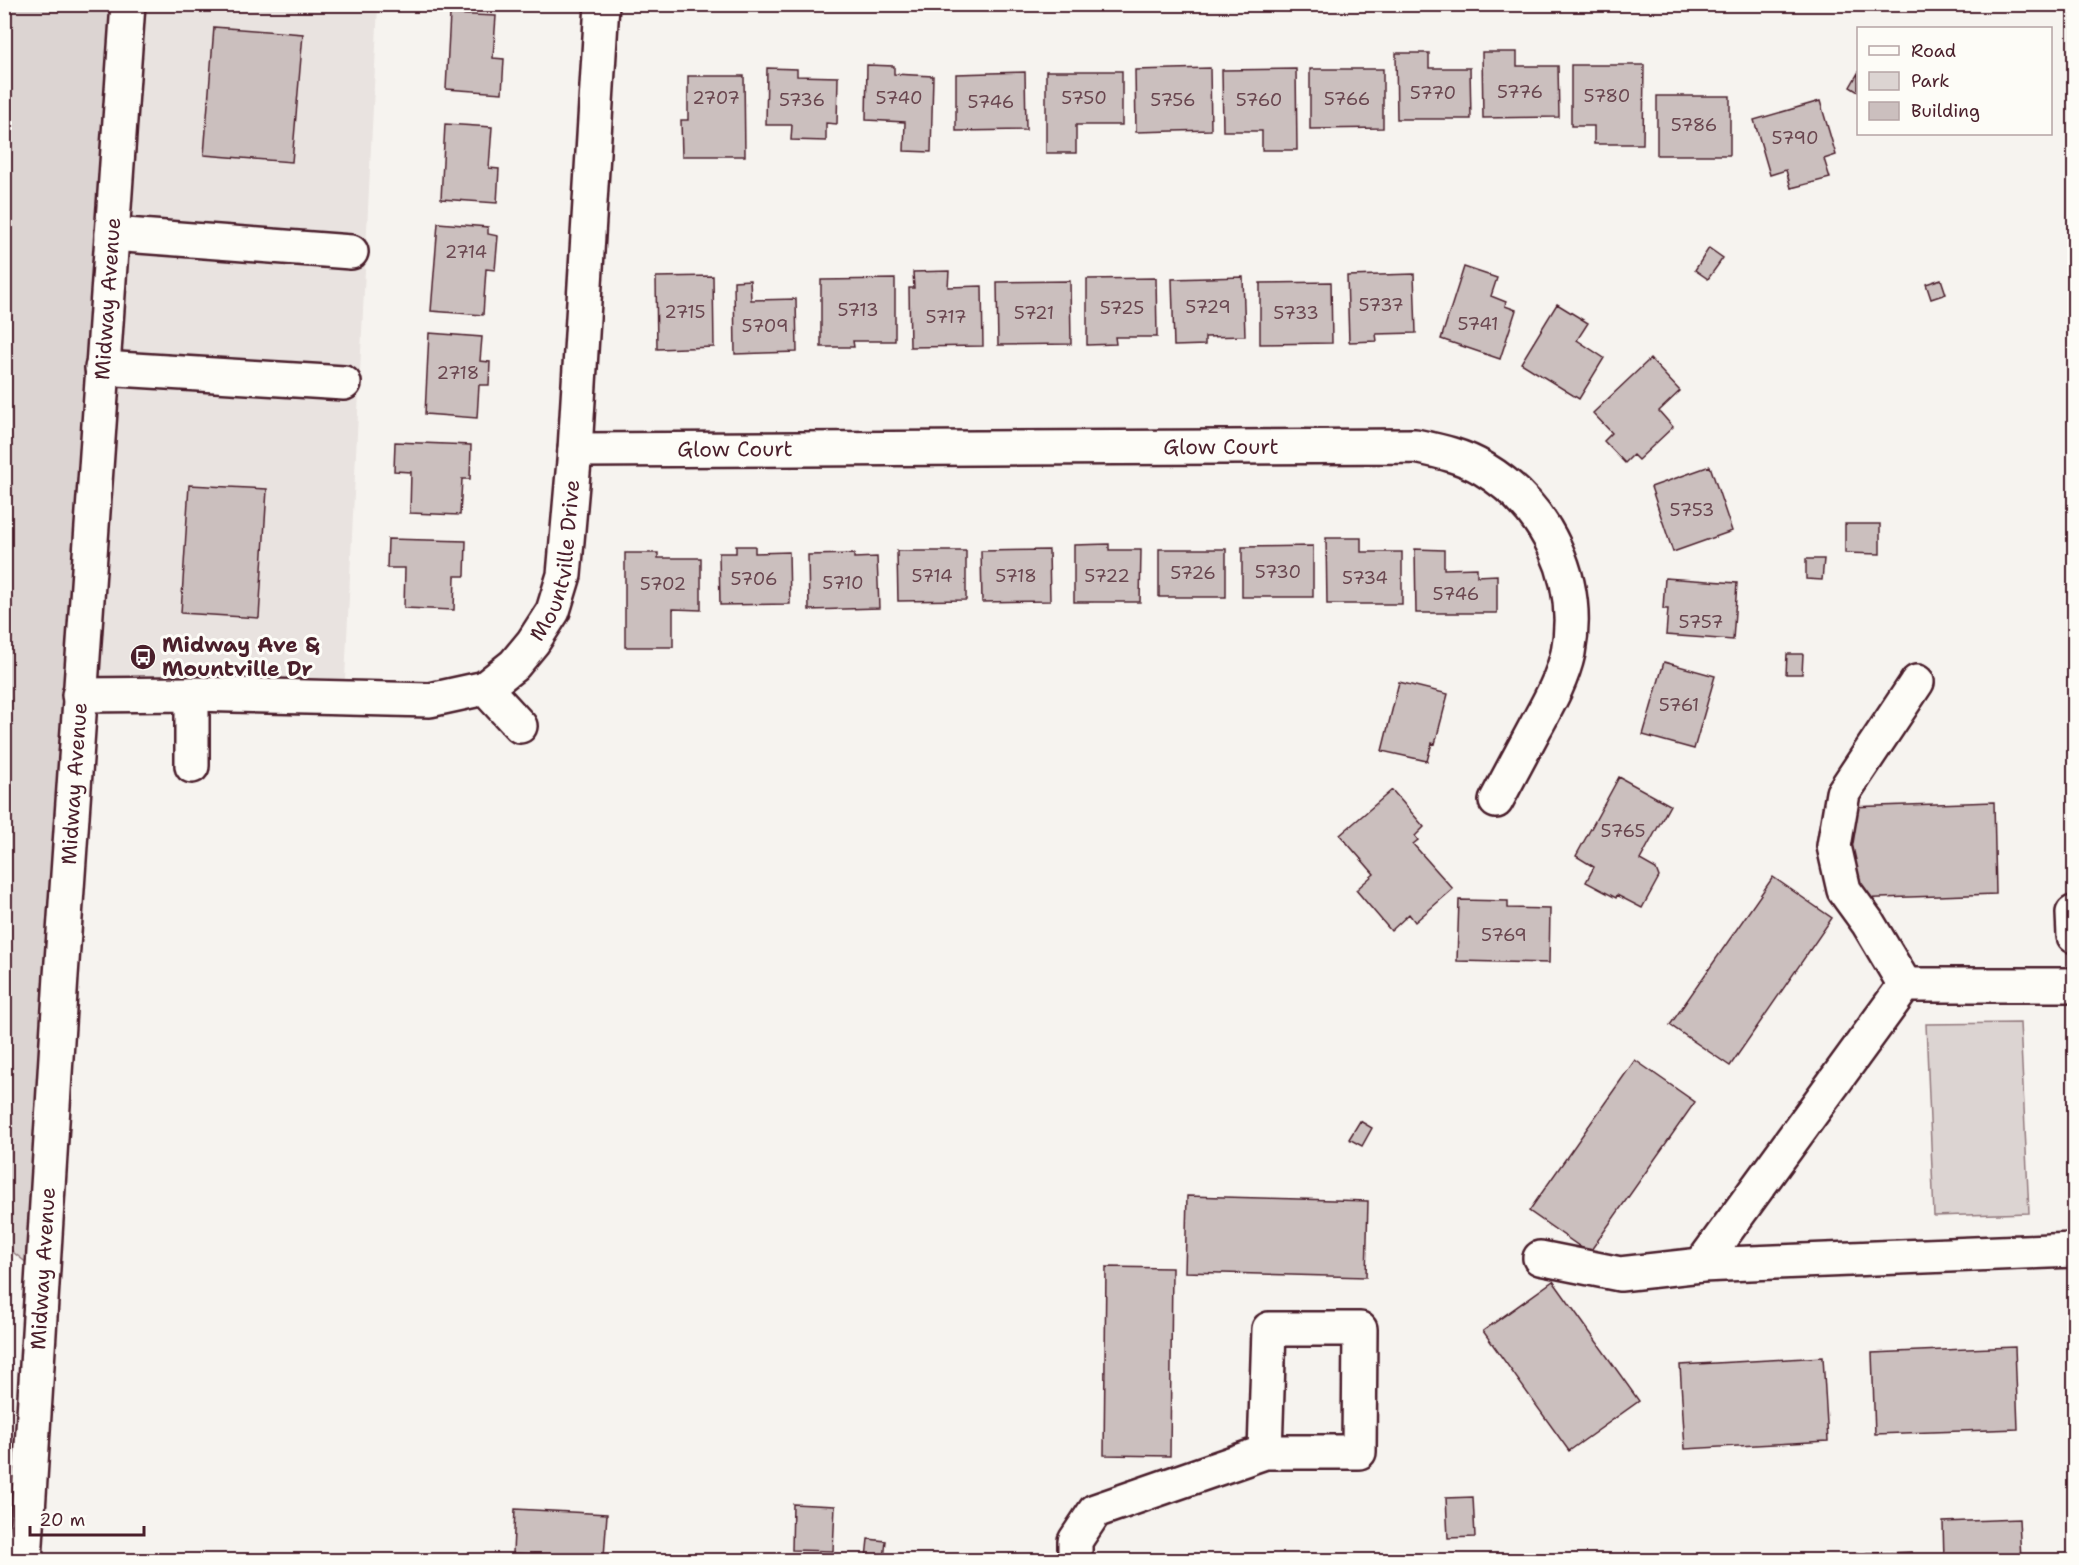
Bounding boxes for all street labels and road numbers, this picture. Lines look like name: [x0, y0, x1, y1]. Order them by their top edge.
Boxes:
street label: Midway Avenue: [88, 216, 127, 381]
street label: Glow Court: [1163, 433, 1279, 461]
street label: Glow Court: [677, 435, 793, 464]
street label: Mountville Drive: [523, 479, 586, 647]
street label: Midway Avenue: [55, 701, 94, 866]
street label: Midway Avenue: [24, 1186, 62, 1351]

